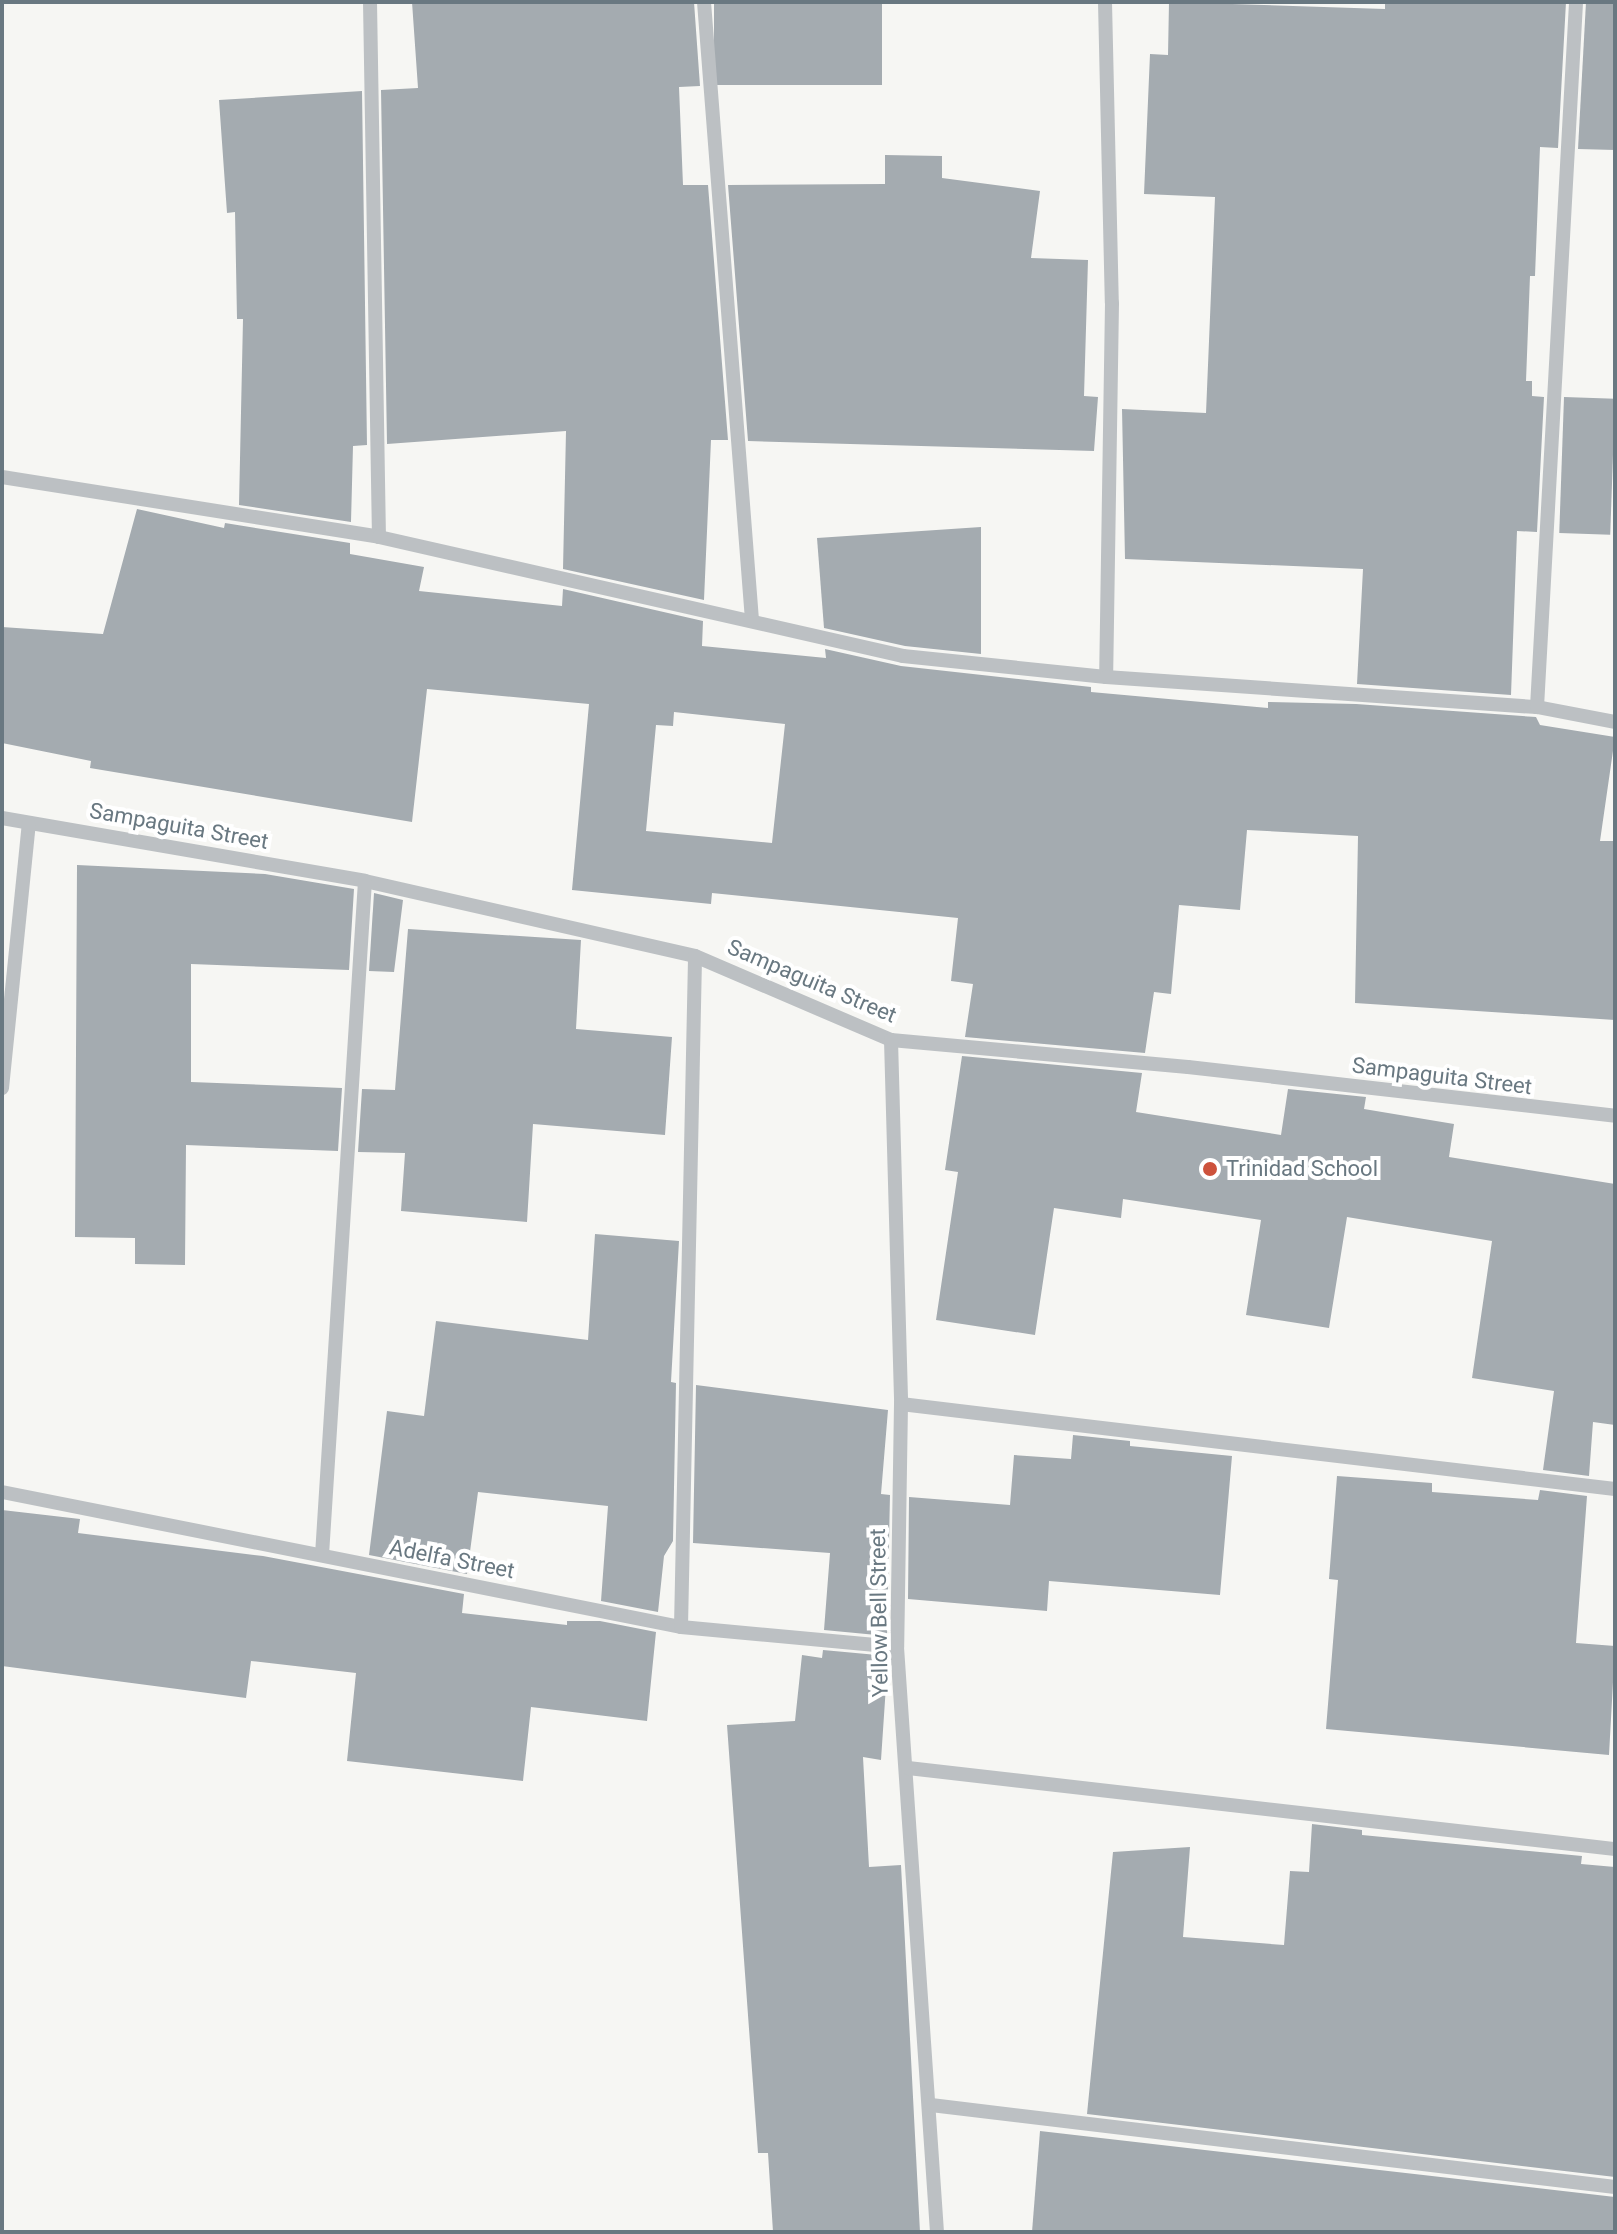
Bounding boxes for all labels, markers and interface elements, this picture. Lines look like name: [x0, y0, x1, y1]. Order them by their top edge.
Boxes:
street label: Sampaguita Street: [88, 797, 270, 855]
street label: Sampaguita Street: [723, 933, 901, 1029]
street label: Sampaguita Street: [1350, 1052, 1534, 1100]
place label: Trinidad School: [1226, 1156, 1378, 1182]
marker: Trinidad School: [1201, 1160, 1219, 1178]
street label: Yellow Bell Street: [864, 1528, 894, 1698]
street label: Adelfa Street: [387, 1534, 517, 1584]

